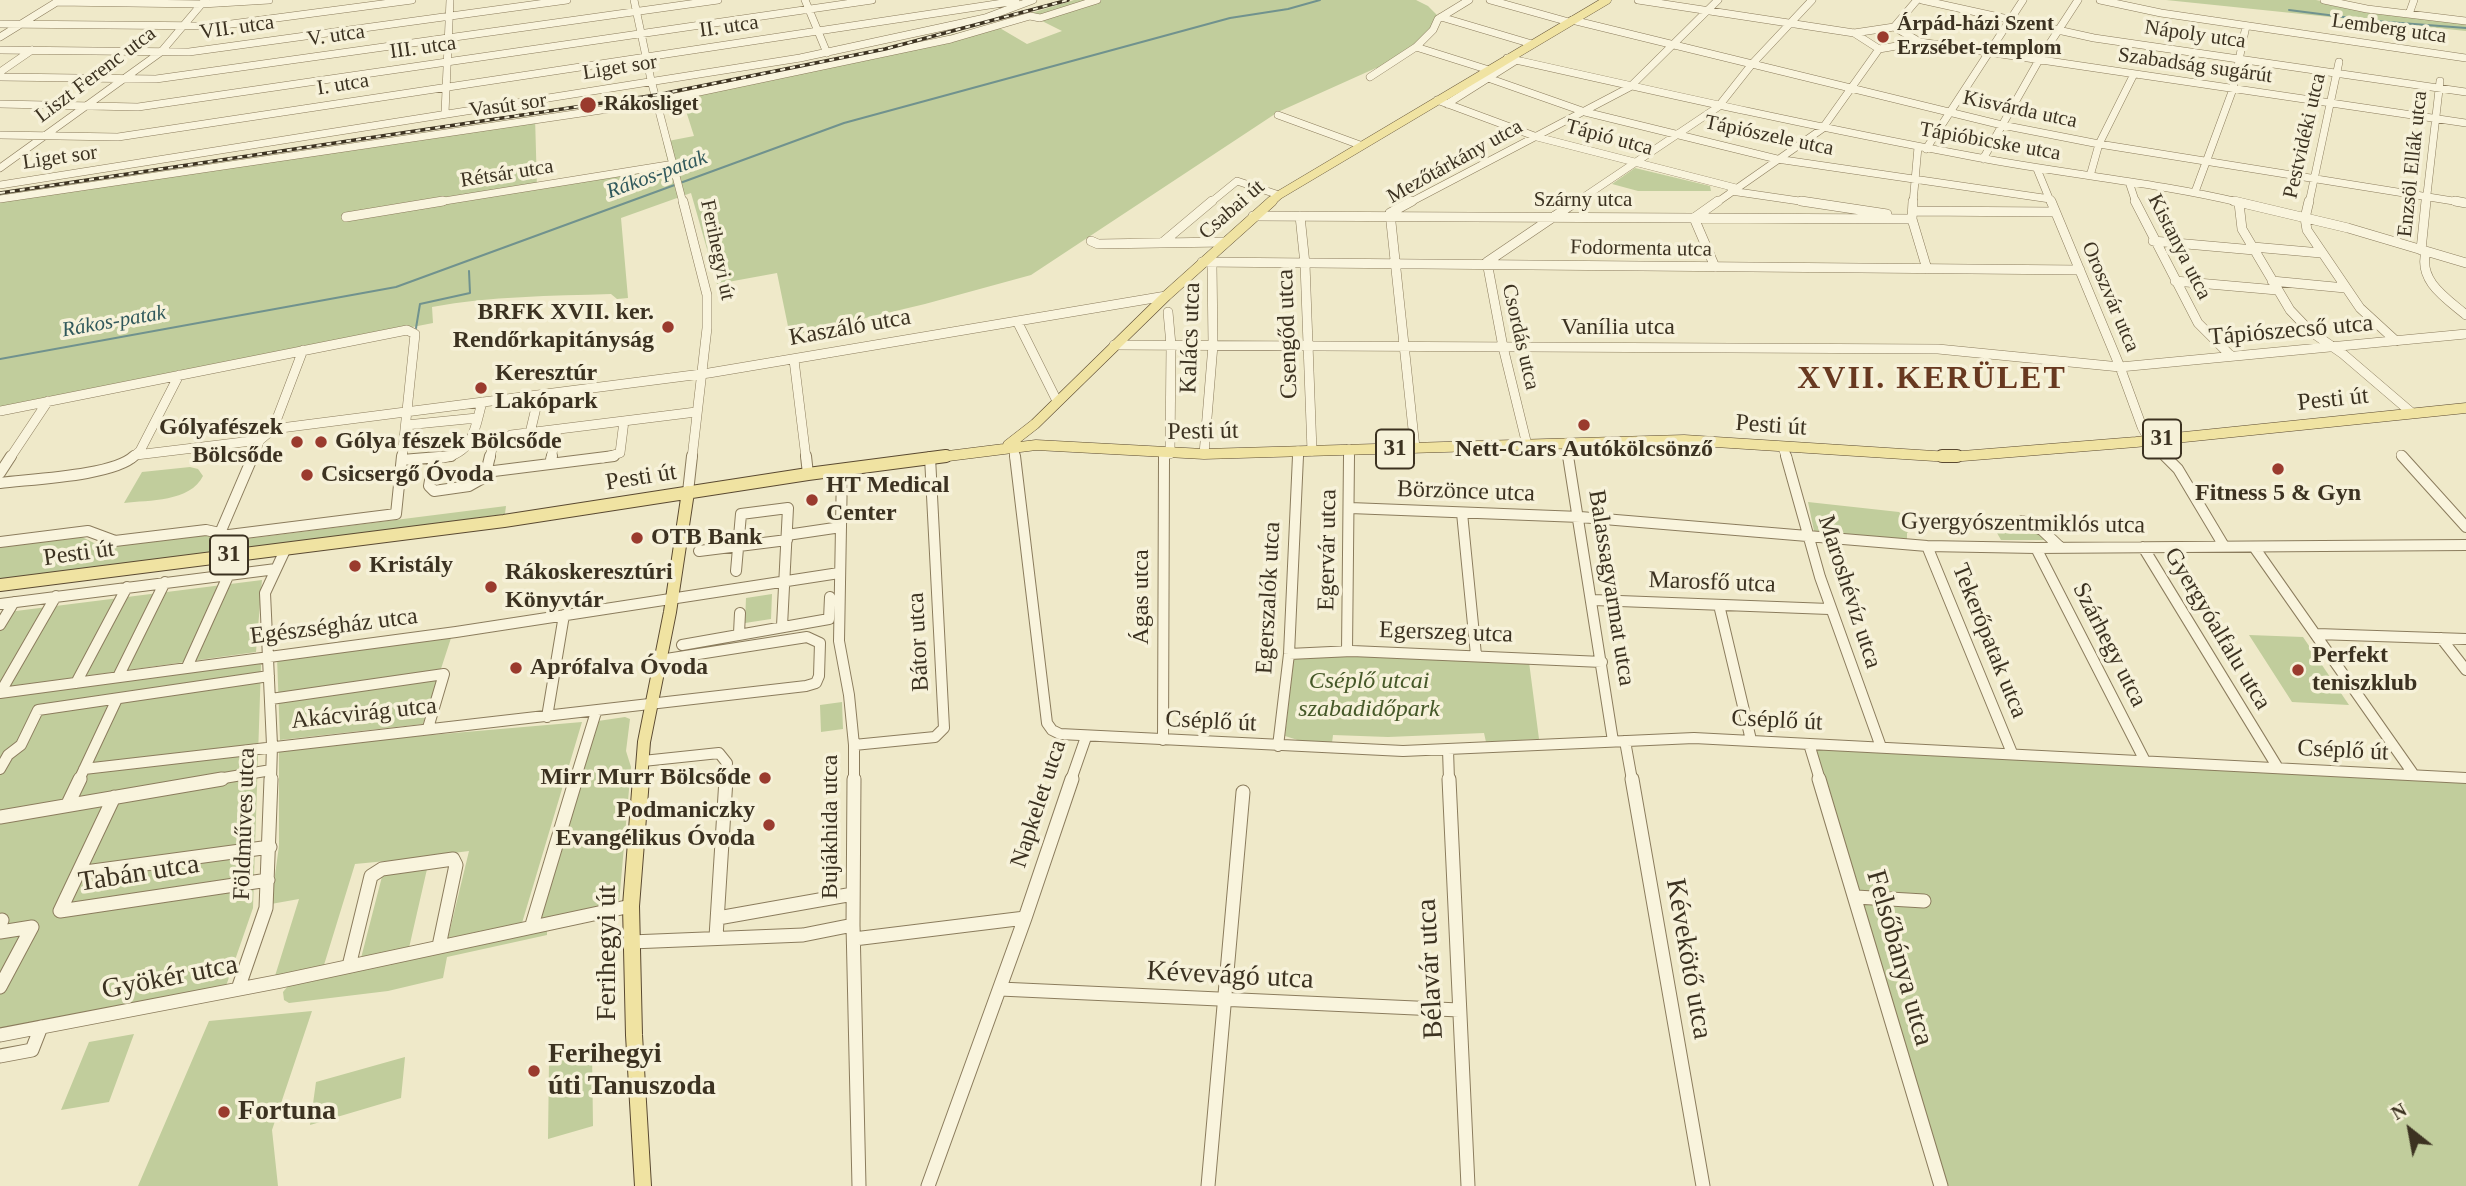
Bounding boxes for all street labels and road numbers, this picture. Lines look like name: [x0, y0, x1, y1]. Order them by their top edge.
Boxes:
street label: Lemberg utca: [2330, 8, 2448, 50]
street label: VII. utca: [198, 10, 276, 46]
street label: II. utca: [698, 10, 760, 44]
street label: Nápoly utca: [2143, 15, 2247, 55]
street label: V. utca: [306, 19, 366, 53]
street label: Liszt Ferenc utca: [31, 21, 161, 129]
street label: III. utca: [388, 31, 458, 65]
street label: Szabadság sugárút: [2116, 43, 2274, 89]
street label: Liget sor: [581, 50, 659, 86]
street label: I. utca: [315, 68, 371, 102]
street label: Pestvidéki utca: [2278, 71, 2332, 201]
street label: Kisvárda utca: [1961, 86, 2079, 134]
street label: Vasút sor: [468, 88, 548, 124]
street label: Enzsöl Ellák utca: [2393, 90, 2433, 238]
street label: Tápiószele utca: [1702, 110, 1836, 162]
street label: Mezőtárkány utca: [1383, 114, 1527, 210]
street label: Tápió utca: [1563, 114, 1655, 162]
street label: Tápióbicske utca: [1917, 117, 2063, 167]
street label: Liget sor: [21, 140, 99, 176]
street label: Rétsár utca: [459, 154, 555, 194]
street label: Csabai út: [1194, 175, 1270, 245]
street label: Szárny utca: [1534, 187, 1632, 213]
street label: Kistanya utca: [2142, 190, 2216, 304]
street label: Ferihegyi út: [694, 197, 740, 303]
street label: Fodormenta utca: [1570, 235, 1712, 263]
street label: Oroszvár utca: [2076, 238, 2144, 356]
street label: Csengőd utca: [1271, 269, 1305, 399]
street label: Kalács utca: [1175, 282, 1207, 394]
street label: Csordás utca: [1496, 282, 1544, 392]
street label: Kaszáló utca: [787, 303, 913, 353]
street label: Tápiószecső utca: [2208, 309, 2374, 353]
street label: Vanília utca: [1561, 314, 1675, 342]
street label: Pesti út: [2296, 382, 2370, 418]
street label: Pesti út: [1734, 409, 1808, 443]
street label: Pesti út: [1167, 417, 1239, 447]
road number: 31: [2143, 420, 2181, 458]
road number: 31: [1376, 430, 1414, 468]
street label: Pesti út: [604, 458, 678, 498]
street label: Börzönce utca: [1397, 475, 1535, 509]
street label: Balassagyarmat utca: [1581, 488, 1641, 688]
street label: Egervár utca: [1313, 489, 1343, 611]
street label: Gyergyószentmiklós utca: [1901, 507, 2145, 541]
street label: Maroshévíz utca: [1811, 512, 1887, 672]
street label: Egerszalók utca: [1251, 521, 1287, 675]
street label: Pesti út: [42, 535, 116, 573]
road number: 31: [210, 536, 248, 575]
street label: Gyergyóalfalu utca: [2157, 543, 2277, 715]
street label: Ágas utca: [1128, 549, 1156, 645]
street label: Tekerőpatak utca: [1945, 559, 2033, 723]
street label: Marosfő utca: [1648, 566, 1776, 600]
street label: Szárhegy utca: [2065, 578, 2153, 712]
street label: Bátor utca: [902, 592, 936, 692]
street label: Egészségház utca: [249, 602, 419, 652]
street label: Egerszeg utca: [1379, 616, 1513, 650]
street label: Akácvirág utca: [290, 692, 438, 736]
street label: Cséplő út: [1731, 704, 1823, 738]
street label: Cséplő út: [1165, 705, 1257, 739]
street label: Cséplő út: [2297, 734, 2389, 768]
street label: Napkelet utca: [1005, 736, 1073, 872]
street label: Földműves utca: [228, 747, 262, 901]
street label: Bujákhida utca: [817, 755, 845, 899]
street label: Tabán utca: [76, 848, 202, 900]
street label: Felsőbánya utca: [1858, 866, 1940, 1050]
street label: Kévekötő utca: [1657, 876, 1719, 1042]
street label: Ferihegyi út: [591, 885, 625, 1021]
street label: Bélavár utca: [1411, 898, 1451, 1040]
street label: Gyökér utca: [99, 948, 241, 1008]
street label: Kévevágó utca: [1146, 955, 1314, 997]

